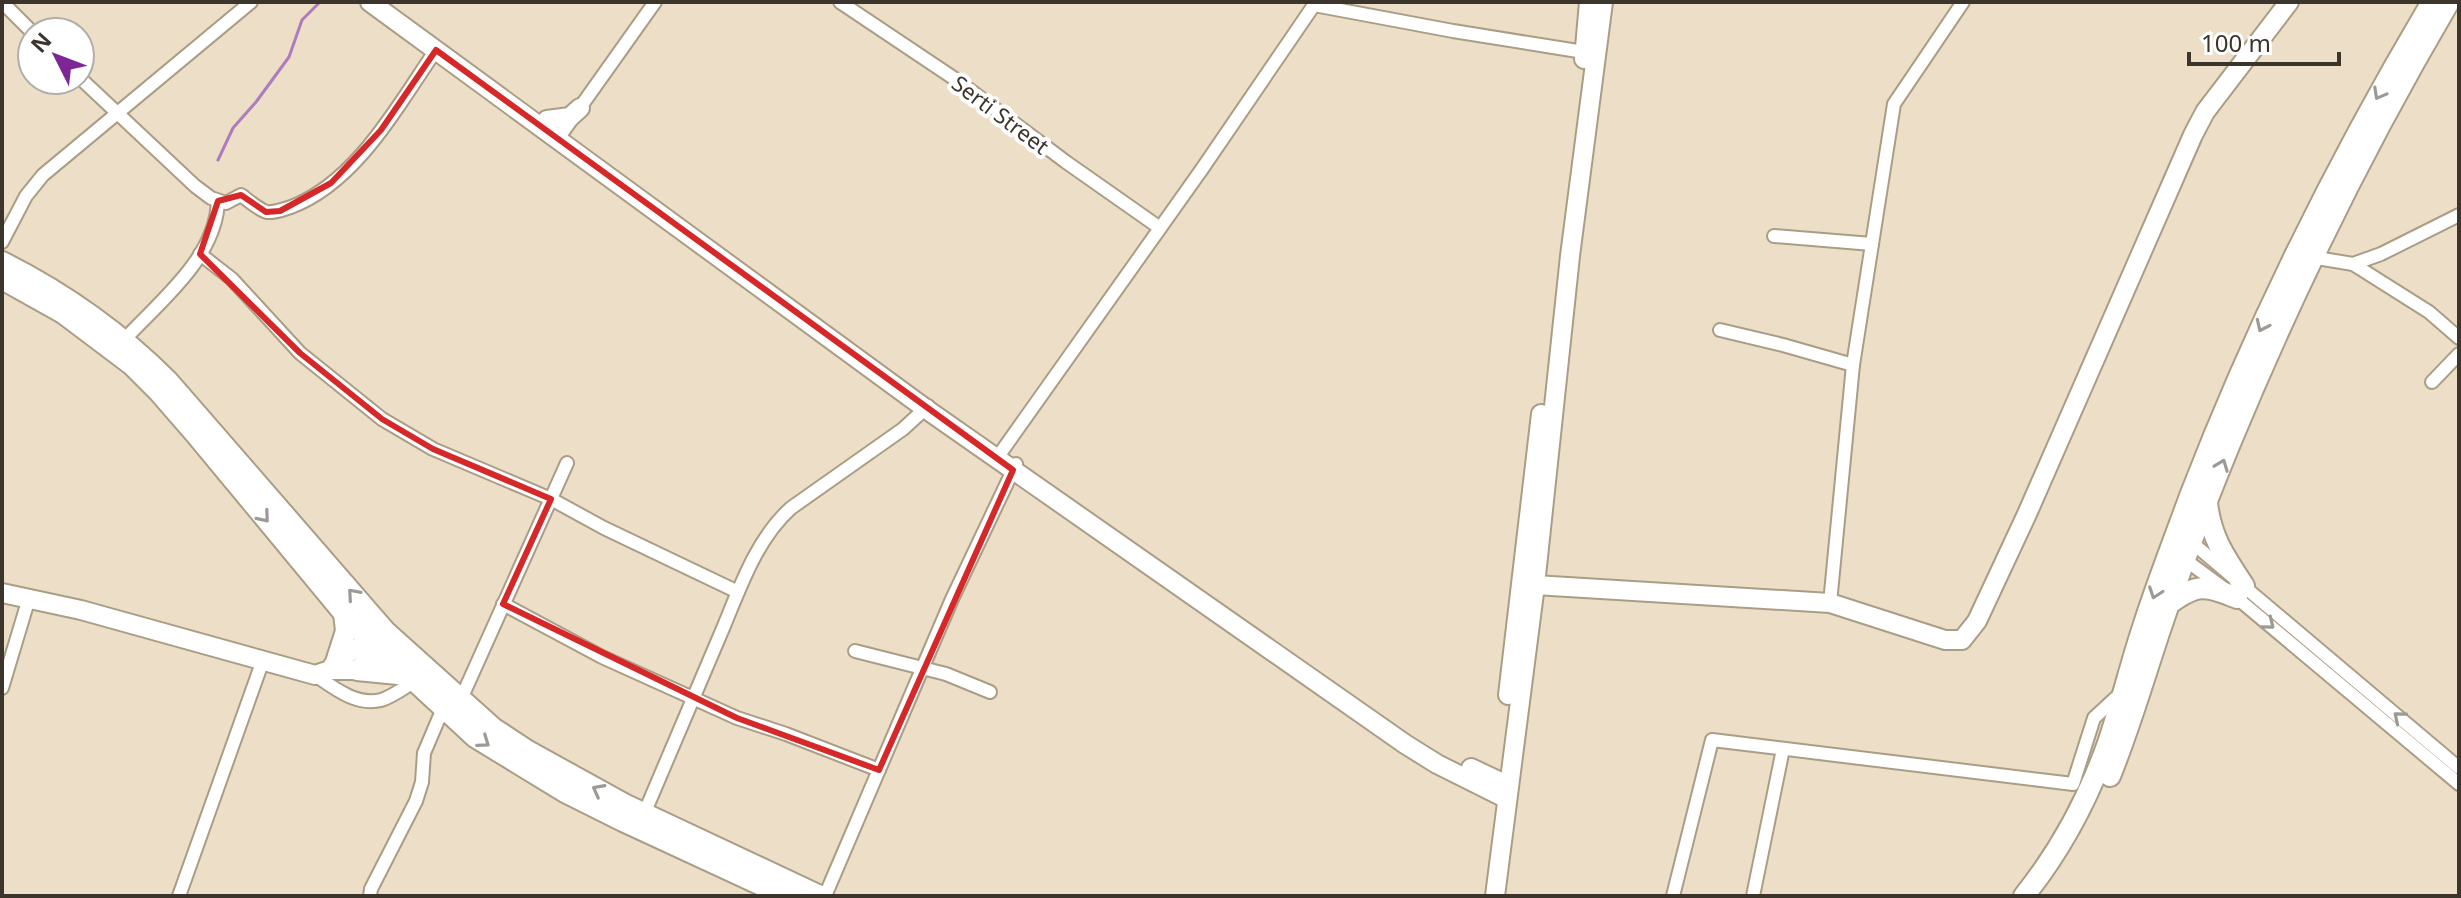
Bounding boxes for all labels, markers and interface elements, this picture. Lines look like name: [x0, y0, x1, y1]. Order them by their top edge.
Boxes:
north arrow: [16, 16, 96, 96]
scale bar: [2189, 16, 2339, 66]
text: N: [23, 25, 58, 59]
text: 100 m: [2201, 26, 2271, 59]
street label: Serti Street: [946, 68, 1056, 160]
one-way arrow: [2373, 85, 2389, 99]
one-way arrow: [2256, 317, 2272, 332]
one-way arrow: [2212, 459, 2229, 473]
one-way arrow: [254, 508, 269, 522]
one-way arrow: [2148, 585, 2164, 599]
one-way arrow: [348, 589, 362, 604]
one-way arrow: [2260, 614, 2274, 629]
one-way arrow: [2394, 712, 2409, 727]
one-way arrow: [476, 733, 490, 748]
one-way arrow: [591, 785, 606, 800]

